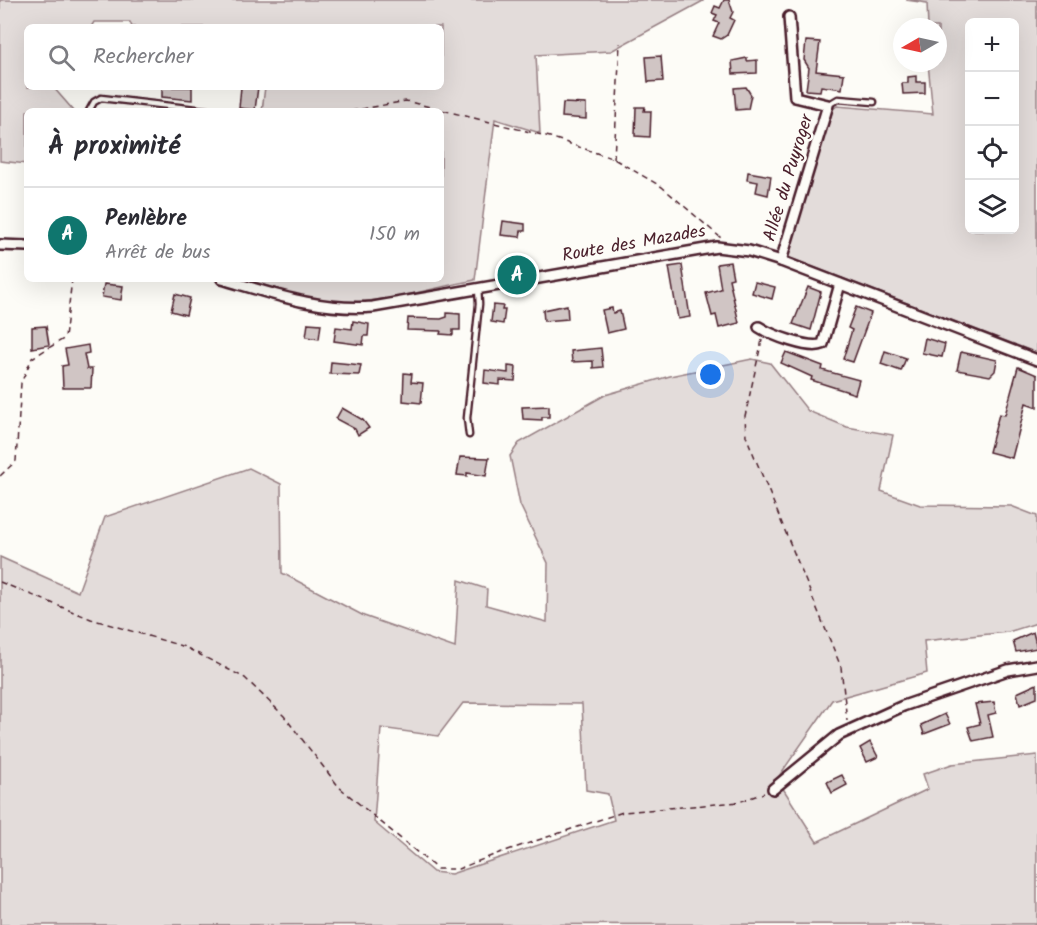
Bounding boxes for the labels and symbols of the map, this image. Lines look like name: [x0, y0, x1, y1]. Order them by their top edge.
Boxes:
north arrow: [893, 18, 947, 72]
street label: Allée du Puyroger: [756, 110, 822, 245]
street label: Route des Mazades: [560, 217, 708, 271]
pin: A: [498, 252, 536, 298]
your location: [696, 360, 725, 389]

